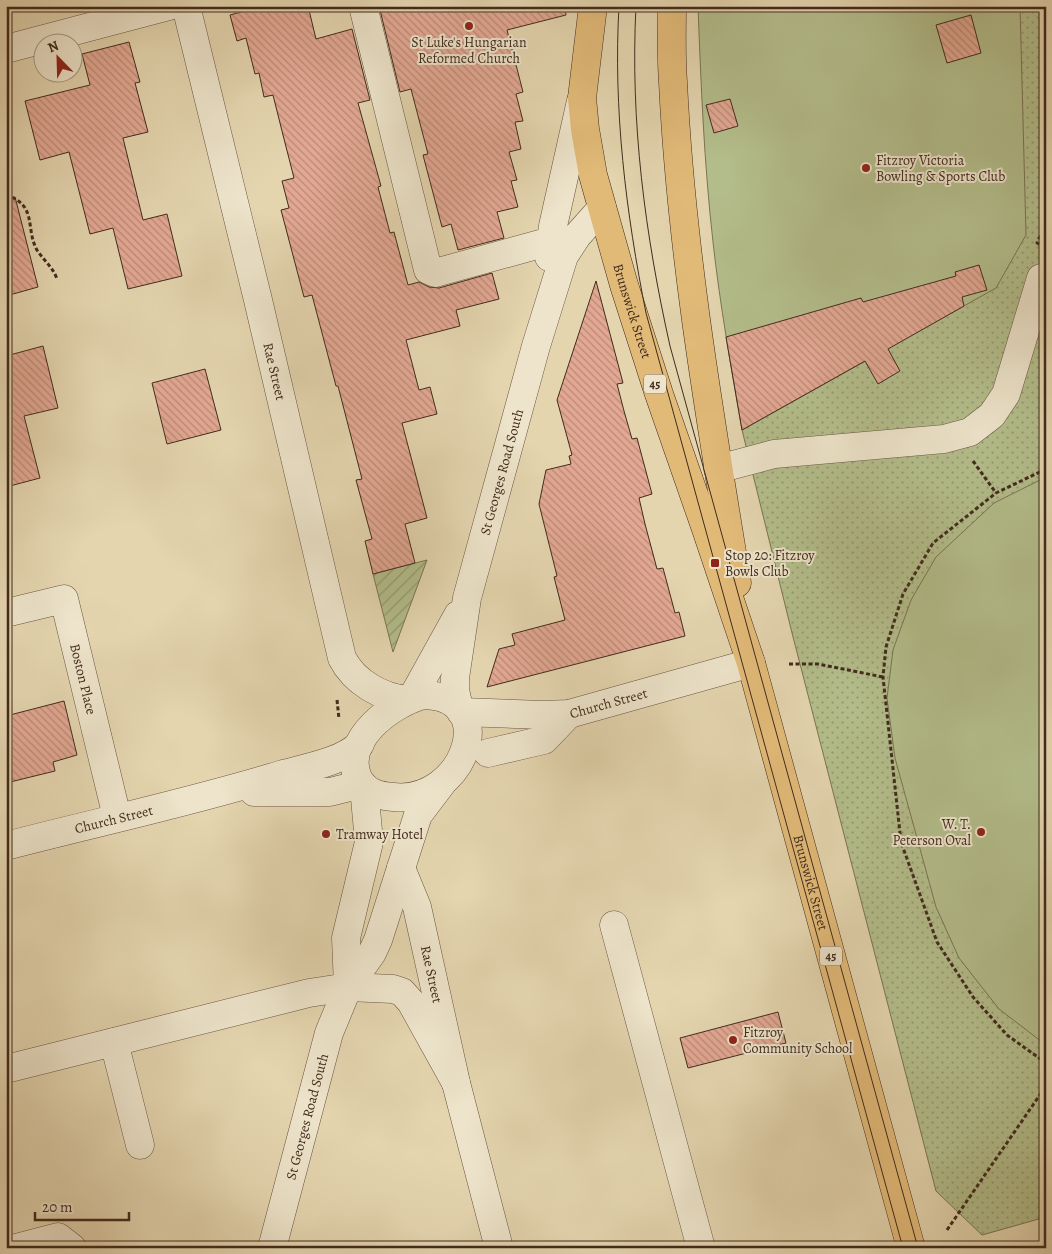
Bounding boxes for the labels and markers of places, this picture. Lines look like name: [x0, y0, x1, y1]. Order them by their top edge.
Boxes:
marker: St Luke's Hungarian Reformed Church: [463, 20, 475, 32]
place label: St Luke's Hungarian Reformed Church: [411, 33, 527, 68]
place label: Fitzroy Victoria Bowling & Sports Club: [876, 151, 1005, 186]
marker: Fitzroy Victoria Bowling & Sports Club: [860, 162, 872, 174]
place label: Stop 20: Fitzroy Bowls Club: [725, 546, 815, 581]
marker: Stop 20: Fitzroy Bowls Club: [709, 557, 721, 569]
place label: W. T. Peterson Oval: [893, 815, 972, 850]
place label: Tramway Hotel: [336, 825, 423, 844]
marker: W. T. Peterson Oval: [975, 826, 987, 838]
marker: Tramway Hotel: [320, 828, 332, 840]
place label: Fitzroy Community School: [743, 1023, 853, 1058]
marker: Fitzroy Community School: [727, 1034, 739, 1046]

